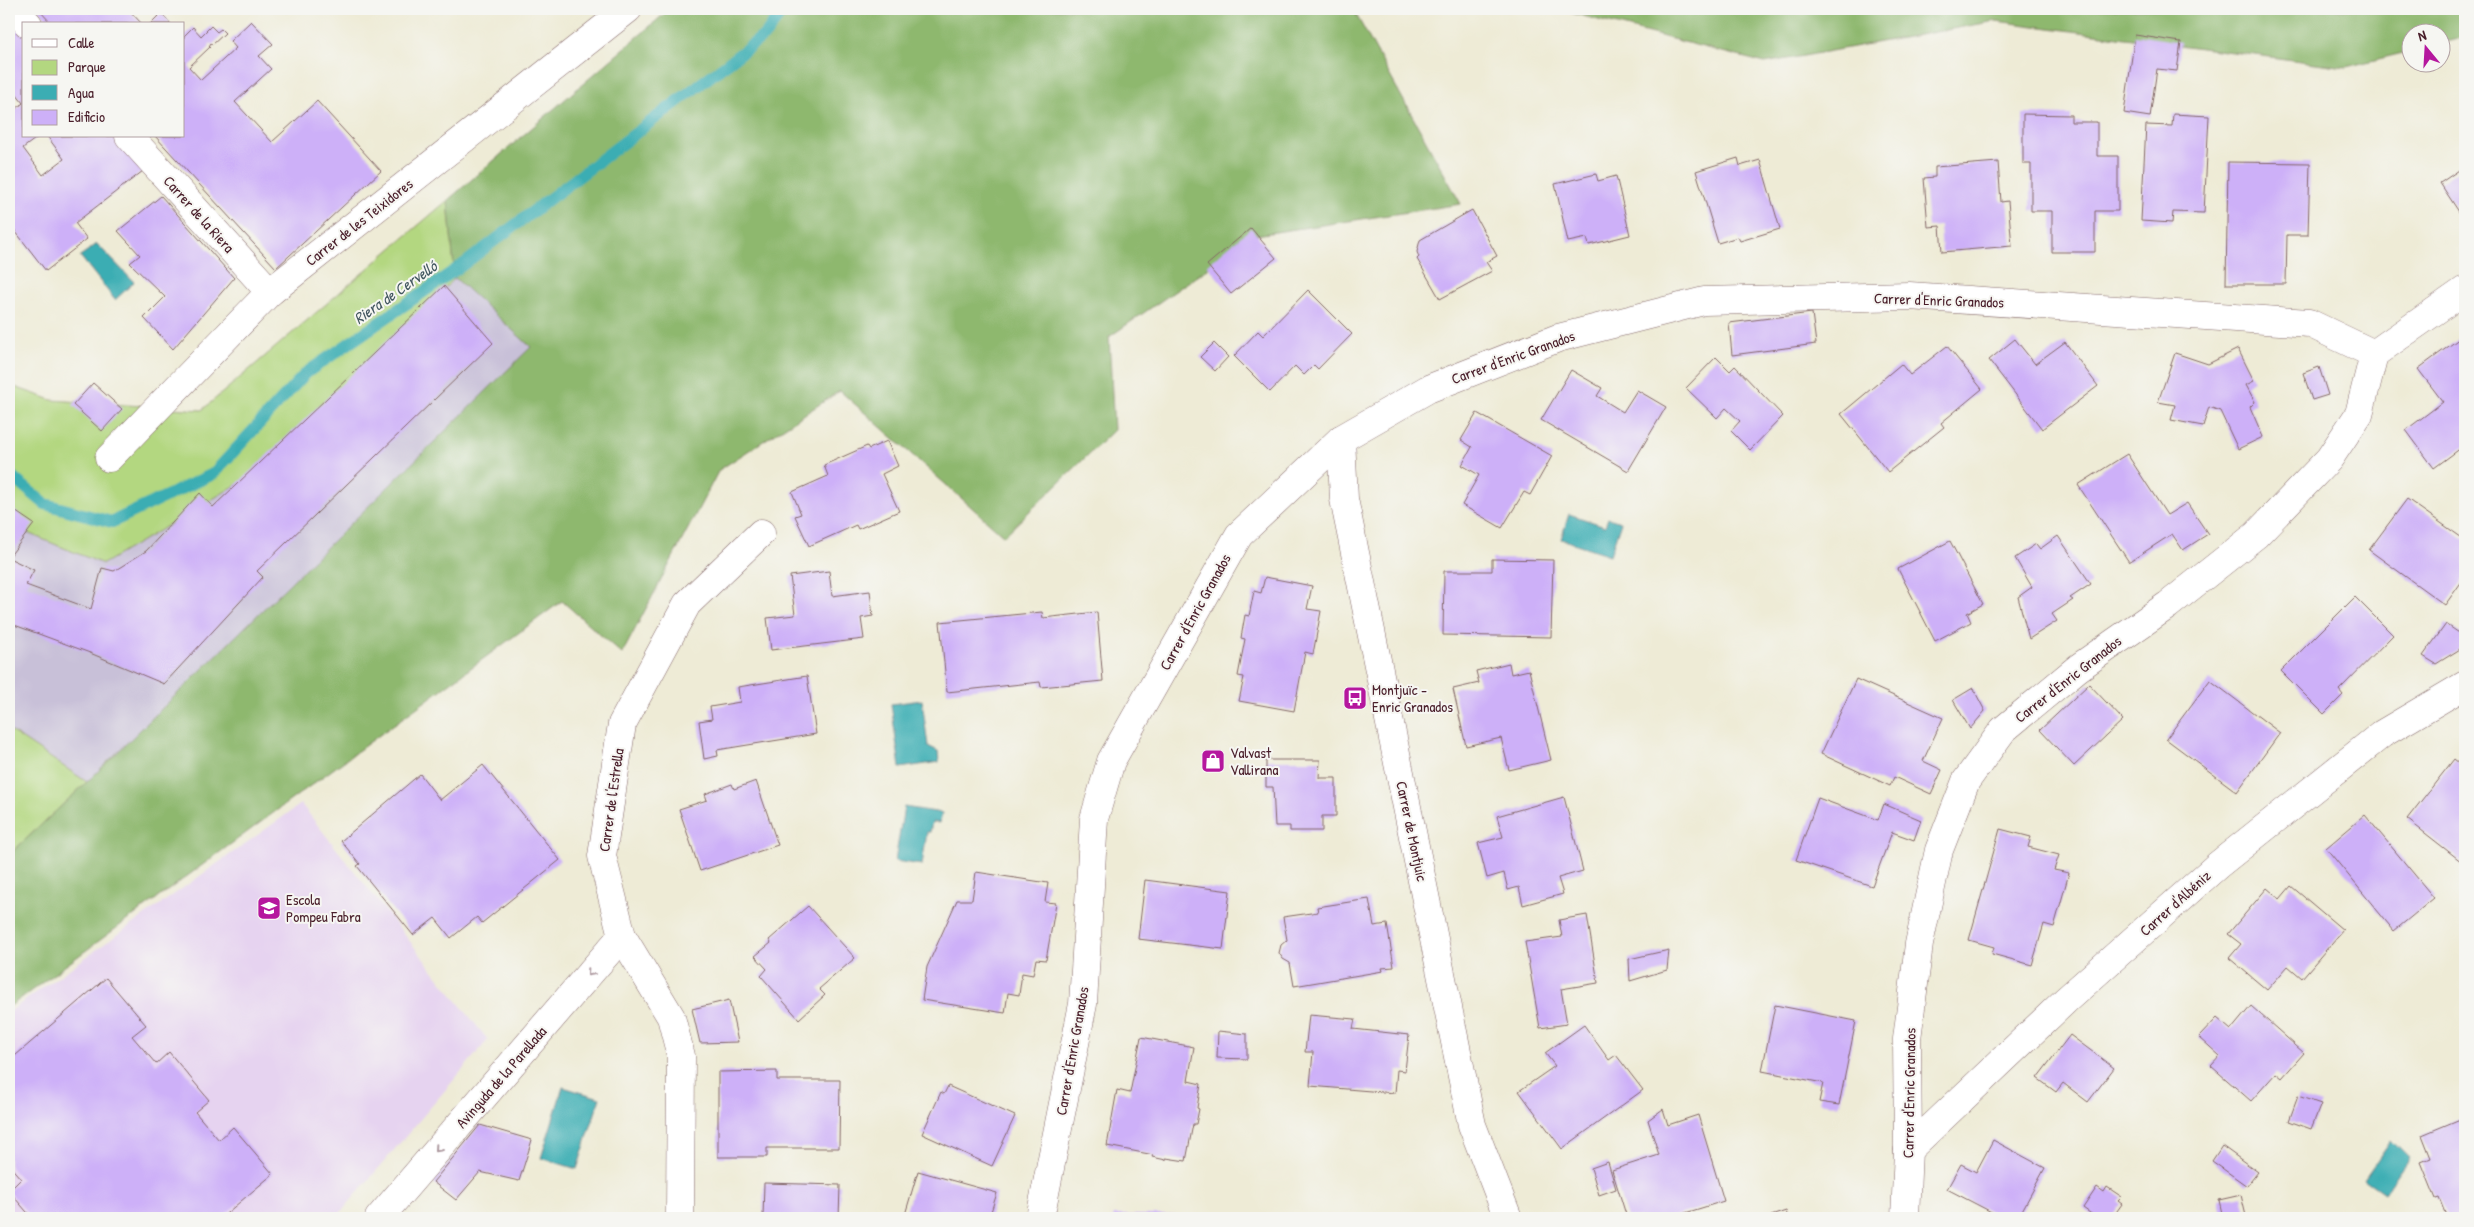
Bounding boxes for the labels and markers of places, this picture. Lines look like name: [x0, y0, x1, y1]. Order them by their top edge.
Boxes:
place label: Montjuïc - Enric Granados: [1372, 679, 1453, 717]
bus stop icon: Montjuïc - Enric Granados: [1342, 685, 1368, 711]
place label: Valvast Vallirana: [1230, 742, 1279, 780]
shop icon: Valvast Vallirana: [1200, 748, 1226, 774]
place label: Escola Pompeu Fabra: [286, 889, 361, 927]
school or university icon: Escola Pompeu Fabra: [256, 895, 282, 921]

